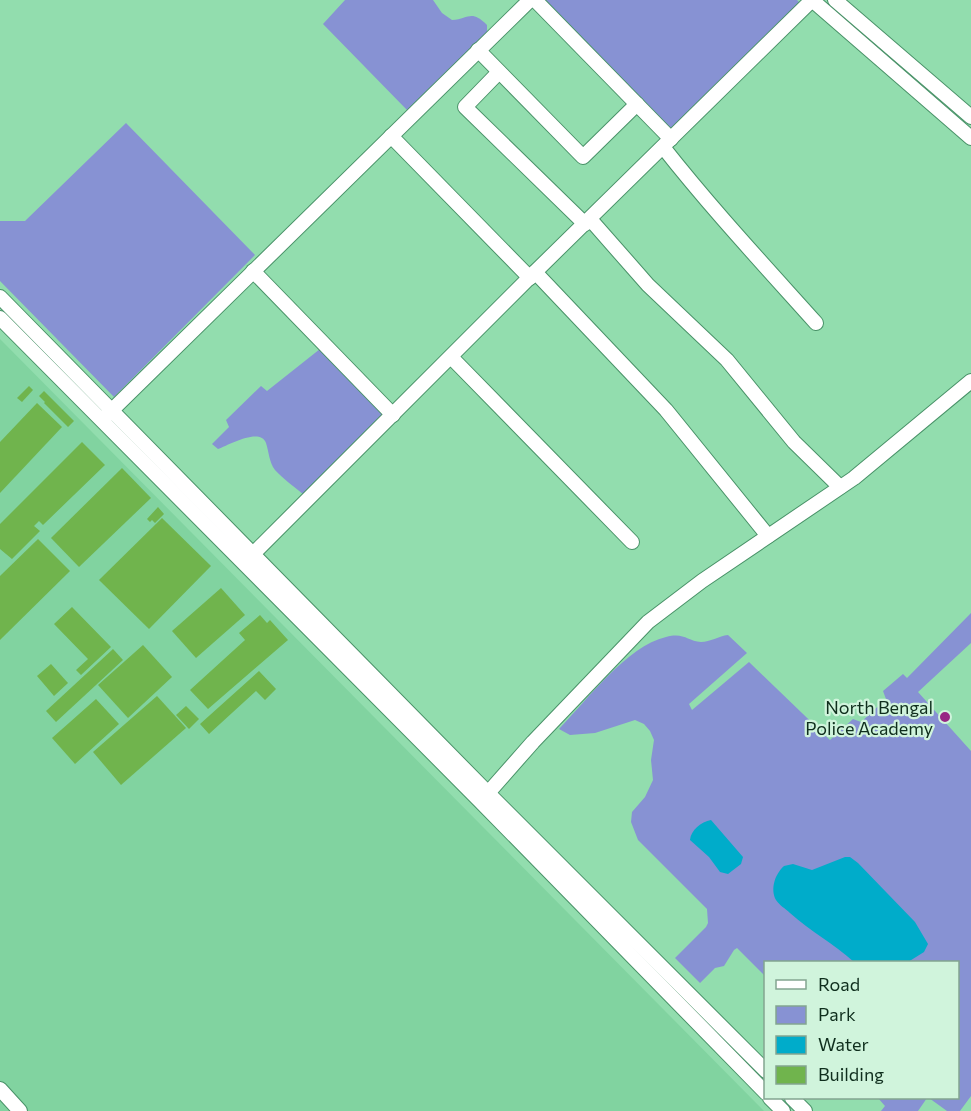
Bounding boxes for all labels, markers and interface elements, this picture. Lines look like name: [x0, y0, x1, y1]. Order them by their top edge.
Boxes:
place label: North Bengal Police Academy: [805, 696, 933, 739]
marker: North Bengal Police Academy: [938, 710, 952, 724]
legend: [764, 961, 959, 1099]
text: Road: [818, 973, 860, 995]
text: Park: [818, 1003, 856, 1025]
text: Water: [818, 1033, 869, 1055]
text: Building: [818, 1063, 884, 1085]

